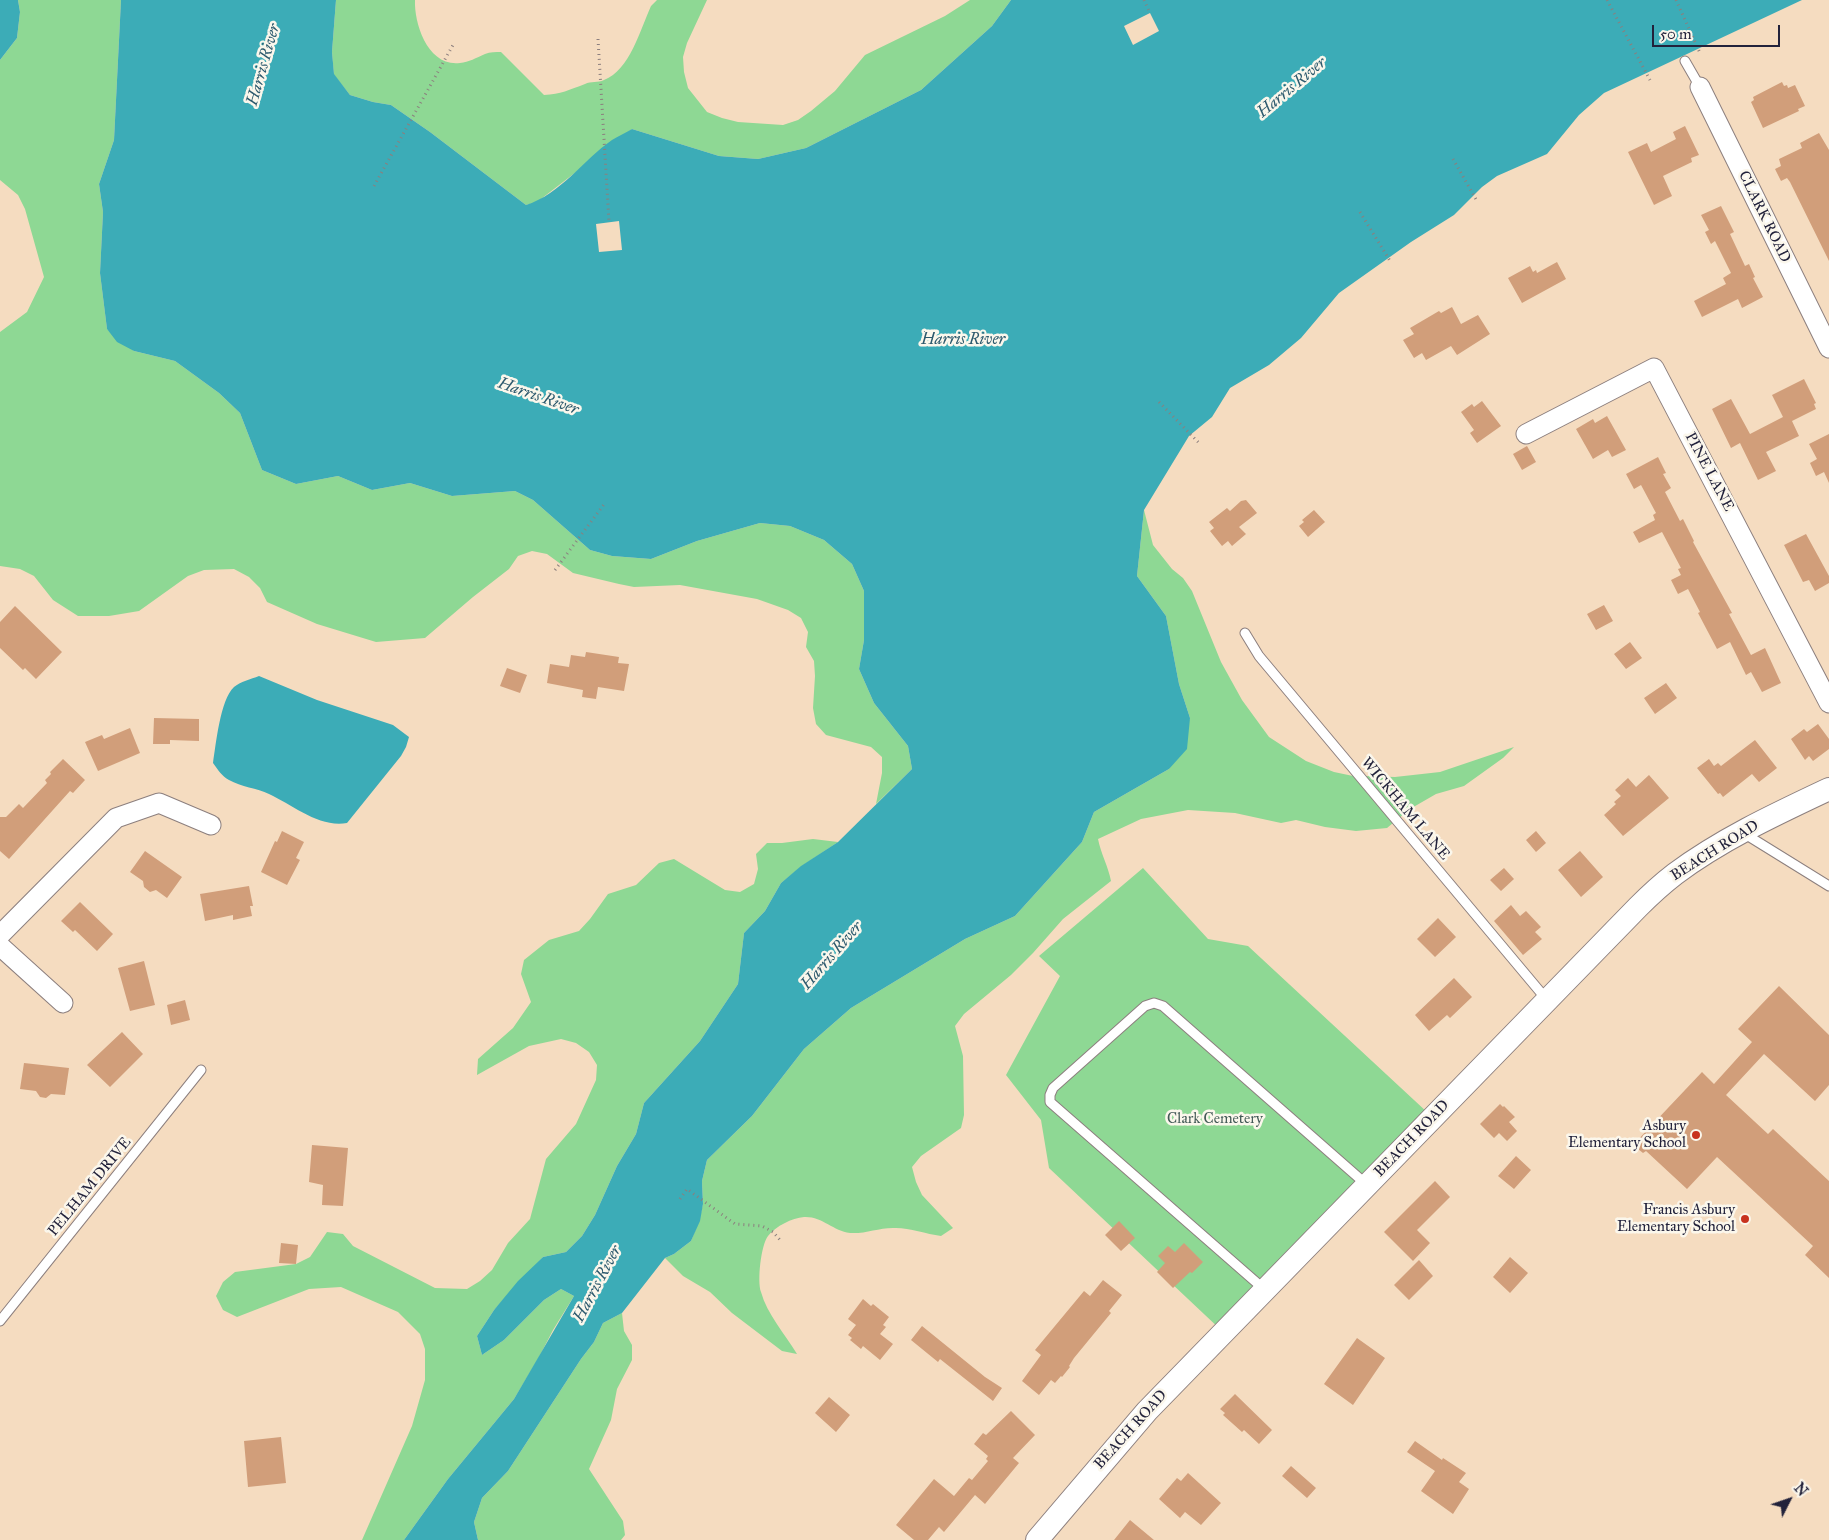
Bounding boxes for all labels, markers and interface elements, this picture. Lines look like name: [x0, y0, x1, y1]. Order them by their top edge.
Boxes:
scale bar: [1654, 15, 1782, 47]
water label: Harris River: [243, 22, 285, 108]
text: 50 m: [1660, 25, 1692, 43]
water label: Harris River: [1254, 54, 1330, 122]
street label: CLARK ROAD: [1734, 168, 1794, 266]
water label: Harris River: [921, 330, 1005, 350]
water label: Harris River: [495, 374, 581, 420]
street label: PINE LANE: [1681, 429, 1737, 515]
street label: WICKHAM LANE: [1357, 754, 1453, 864]
street label: BEACH ROAD: [1668, 817, 1762, 885]
water label: Harris River: [797, 918, 867, 994]
street label: BEACH ROAD: [1371, 1097, 1453, 1181]
park label: Clark Cemetery: [1167, 1110, 1263, 1128]
place label: Asbury Elementary School: [1568, 1117, 1686, 1152]
marker: Asbury Elementary School: [1690, 1129, 1702, 1141]
street label: PELHAM DRIVE: [45, 1134, 135, 1240]
place label: Francis Asbury Elementary School: [1617, 1201, 1735, 1236]
marker: Francis Asbury Elementary School: [1739, 1213, 1751, 1225]
water label: Harris River: [570, 1242, 626, 1326]
street label: BEACH ROAD: [1091, 1387, 1171, 1473]
north arrow: [1764, 1475, 1814, 1525]
text: N: [1790, 1480, 1811, 1500]

